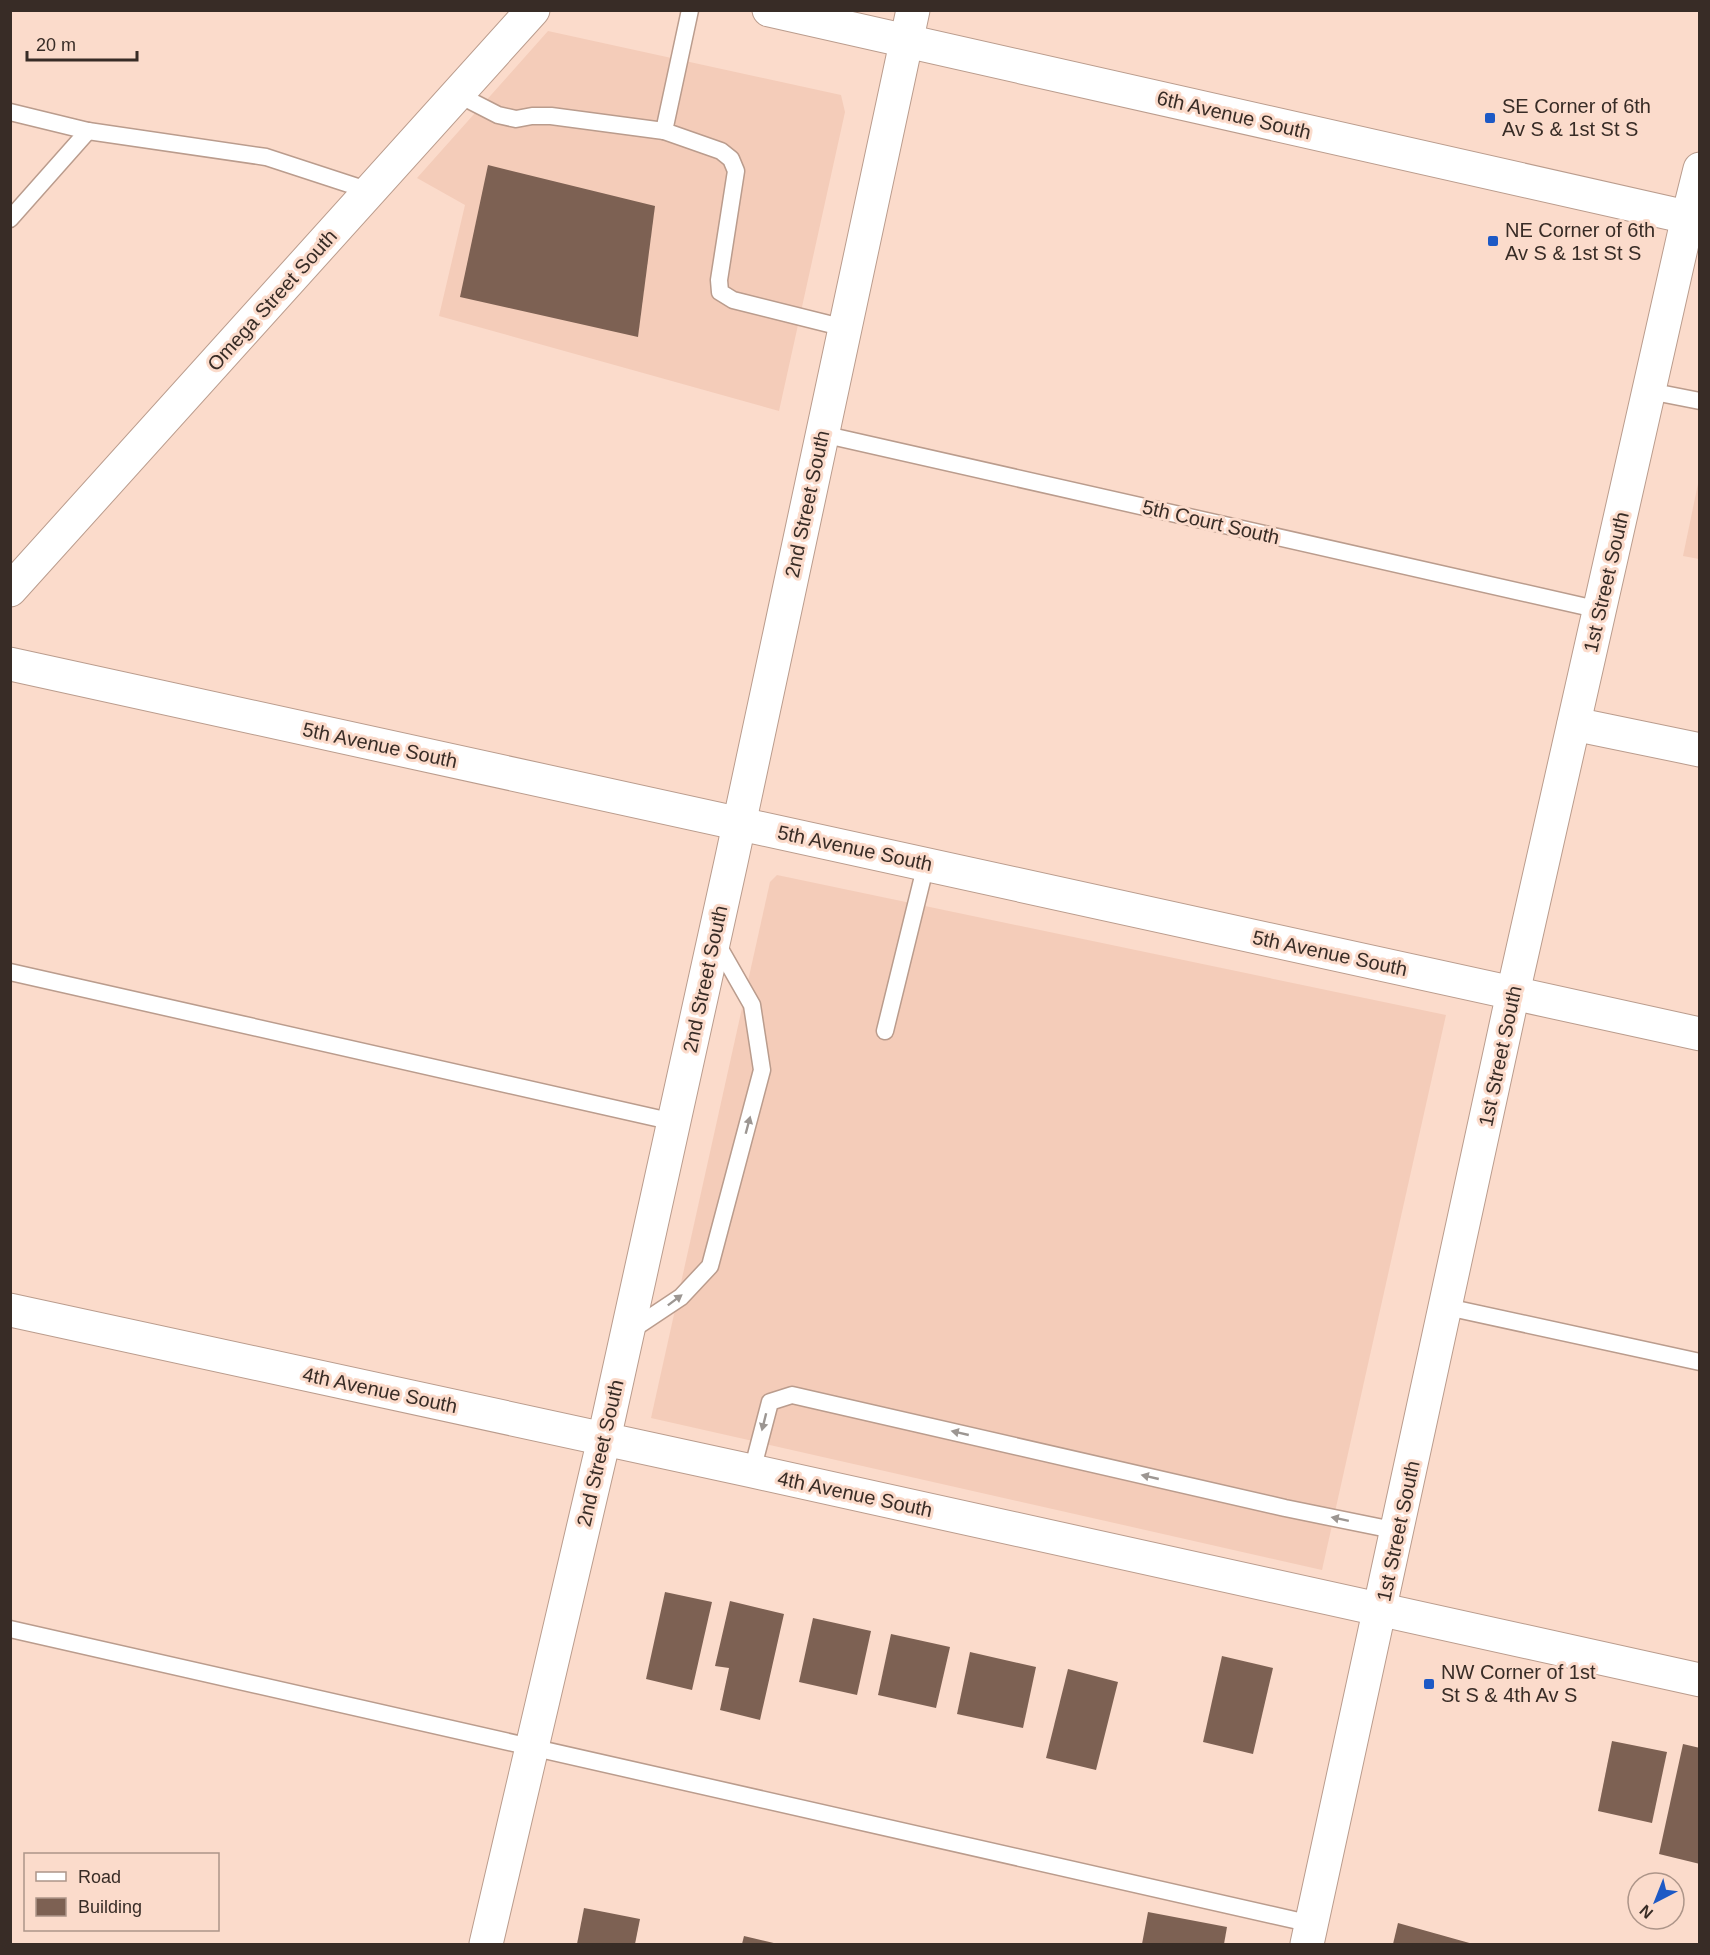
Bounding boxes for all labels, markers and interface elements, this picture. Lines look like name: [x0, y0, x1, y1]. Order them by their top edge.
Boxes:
scale bar: [27, 24, 136, 62]
text: 20 m: [36, 35, 76, 55]
street label: 6th Avenue South: [1155, 87, 1313, 143]
place label: SE Corner of 6th Av S & 1st St S: [1502, 95, 1651, 140]
marker: SE Corner of 6th Av S & 1st St S: [1483, 111, 1497, 125]
place label: NE Corner of 6th Av S & 1st St S: [1505, 219, 1655, 264]
street label: Omega Street South: [203, 225, 341, 375]
marker: NE Corner of 6th Av S & 1st St S: [1486, 234, 1500, 248]
street label: 2nd Street South: [781, 428, 833, 580]
street label: 5th Court South: [1140, 496, 1282, 548]
street label: 1st Street South: [1579, 510, 1633, 654]
street label: 5th Avenue South: [301, 718, 459, 772]
street label: 5th Avenue South: [776, 821, 934, 875]
street label: 2nd Street South: [679, 903, 731, 1055]
street label: 5th Avenue South: [1251, 926, 1409, 980]
street label: 1st Street South: [1474, 984, 1526, 1128]
one-way arrow: [743, 1116, 753, 1134]
one-way arrow: [667, 1294, 683, 1306]
street label: 4th Avenue South: [301, 1363, 459, 1417]
street label: 2nd Street South: [572, 1377, 628, 1529]
one-way arrow: [759, 1412, 769, 1431]
one-way arrow: [951, 1427, 969, 1437]
street label: 1st Street South: [1372, 1459, 1424, 1603]
street label: 4th Avenue South: [776, 1467, 934, 1521]
one-way arrow: [1141, 1471, 1159, 1481]
one-way arrow: [1331, 1514, 1350, 1523]
place label: NW Corner of 1st St S & 4th Av S: [1441, 1661, 1596, 1706]
marker: NW Corner of 1st St S & 4th Av S: [1422, 1677, 1436, 1691]
legend: [24, 1853, 219, 1931]
text: Road: [78, 1867, 121, 1887]
north arrow: [1626, 1871, 1686, 1931]
text: Building: [78, 1897, 142, 1917]
text: N: [1636, 1902, 1656, 1922]

